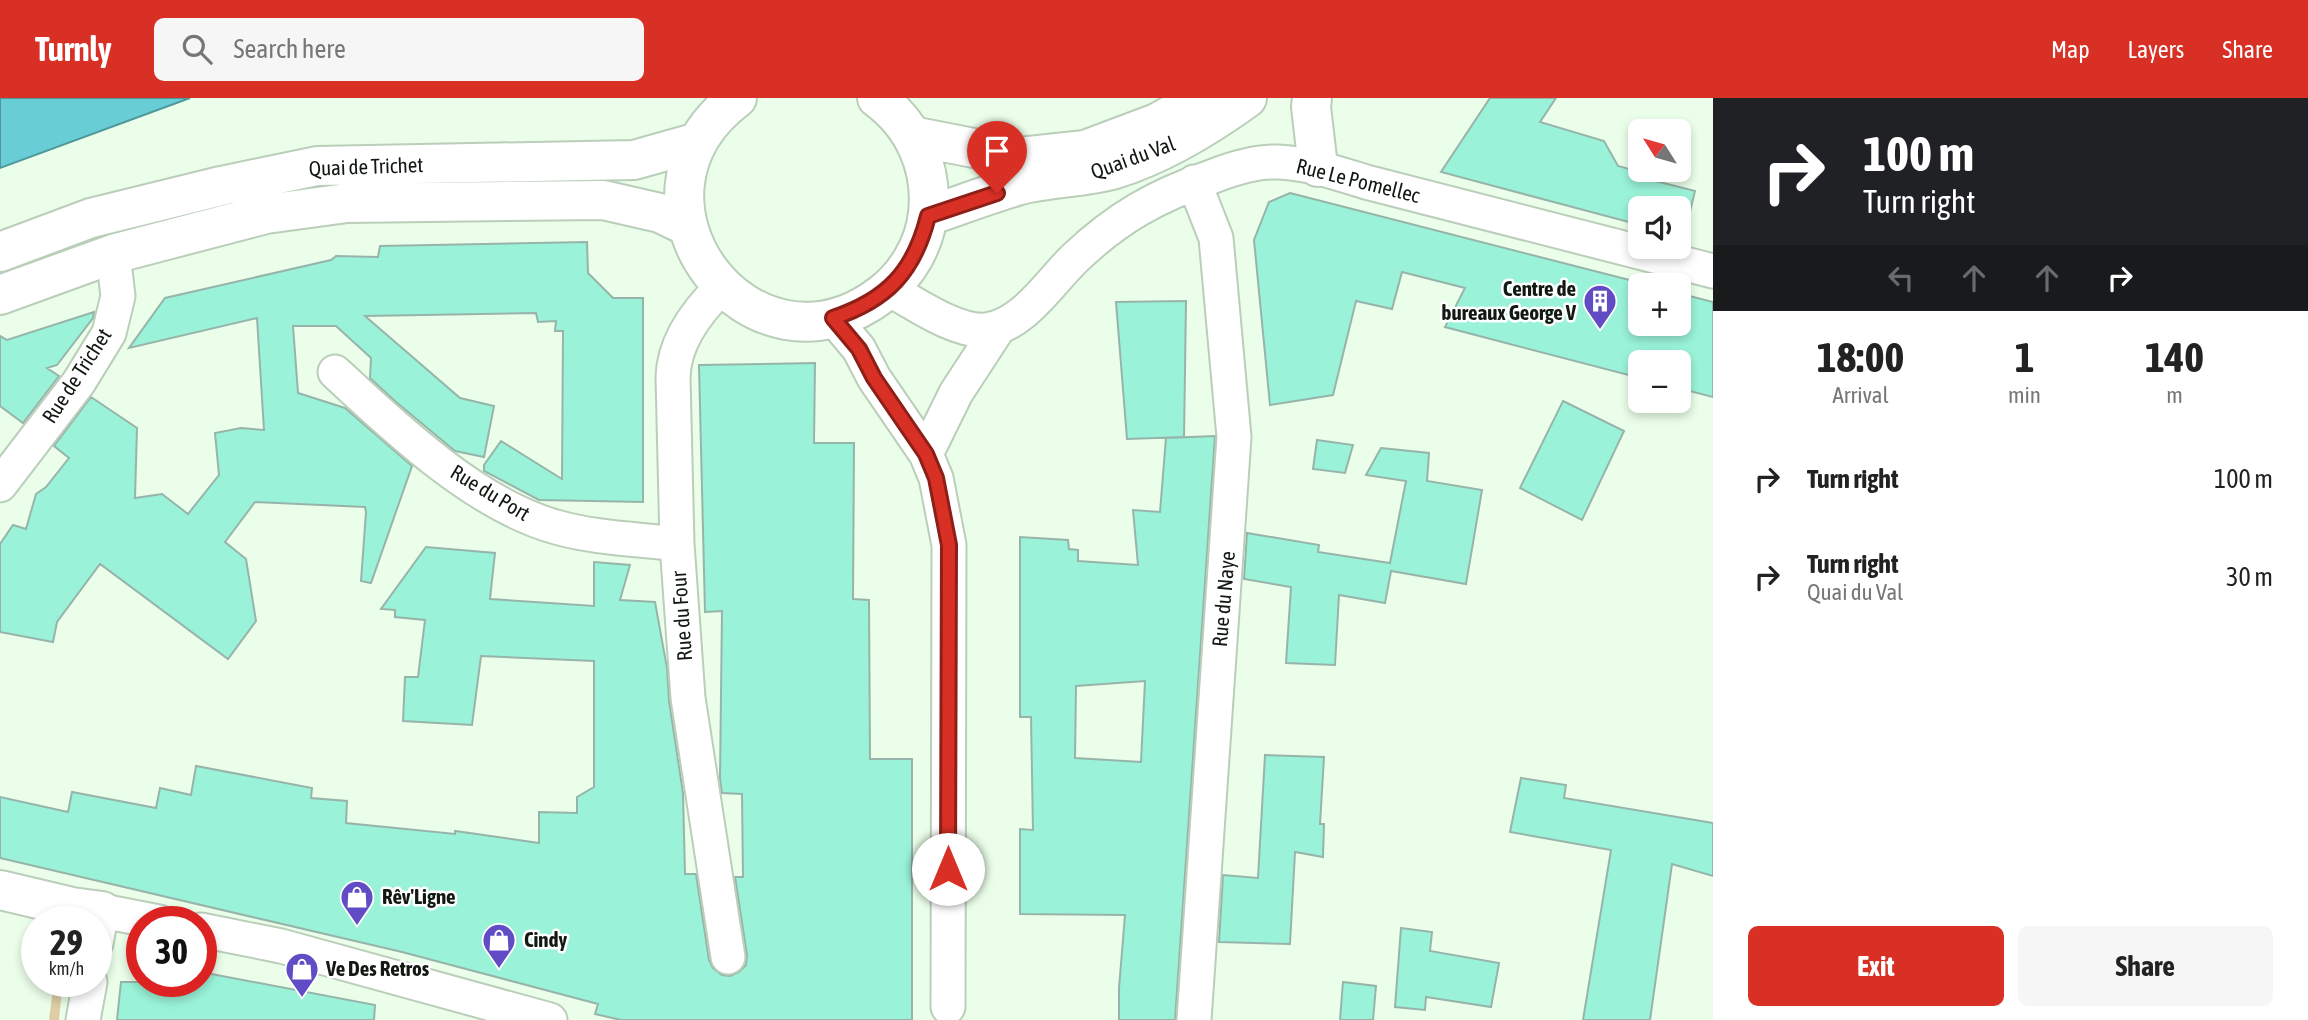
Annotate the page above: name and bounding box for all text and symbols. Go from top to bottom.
search box [154,18,644,81]
text: Turnly [35,30,112,68]
icon: search [178,30,216,68]
text: Search here [234,34,346,64]
text: Map [2051,36,2090,63]
text: Layers [2128,36,2184,63]
text: Share [2222,36,2273,63]
north arrow [1628,119,1690,182]
map controls [1628,119,1691,413]
pin [967,121,1027,193]
text: 100 m [1863,125,1974,181]
icon: right [1748,126,1839,217]
street label: Quai du Val [1087,131,1178,183]
icon: arrive [978,132,1016,170]
street label: Quai de Trichet [308,152,424,180]
street label: Rue Le Pomellec [1294,153,1423,207]
text: Turn right [1863,183,1976,220]
button: sound [1628,196,1691,259]
icon: left [1882,259,1920,297]
icon: ahead [1955,259,1993,297]
icon: ahead [2028,259,2066,297]
icon: right [2101,259,2139,297]
button: + [1628,273,1691,336]
place label: Centre de bureaux George V [1442,276,1577,324]
building icon: Centre de bureaux George V [1581,282,1619,331]
street label: Rue de Trichet [37,324,116,427]
text: 18:00 [1817,333,1904,381]
text: 1 [2015,333,2034,381]
text: 140 [2145,333,2204,381]
button: − [1628,350,1691,413]
text: Arrival [1832,382,1889,408]
text: min [2008,382,2041,408]
text: m [2166,382,2183,408]
street label: Rue du Port [447,459,534,525]
icon: right [1748,460,1786,498]
text: Turn right [1807,464,1898,494]
text: 100 m [2214,464,2273,494]
text: Turn right [1807,549,1898,579]
street label: Rue du Naye [1207,550,1239,648]
icon: right [1748,558,1786,596]
text: 30 m [2226,562,2273,592]
street label: Rue du Four [666,569,696,662]
text: Quai du Val [1807,579,1903,605]
position arrow [911,832,985,906]
shop icon: Rêv'Ligne [338,878,376,927]
place label: Rêv'Ligne [382,884,456,908]
speed limit sign: 30 [126,906,217,997]
shop icon: Cindy [480,921,518,970]
text: 29 [50,922,83,962]
button: Exit [1748,926,2004,1006]
button: Share [2018,926,2273,1006]
place label: Cindy [524,927,567,951]
shop icon: Ve Des Retros [283,950,321,999]
place label: Ve Des Retros [325,956,430,980]
text: km/h [49,958,84,979]

